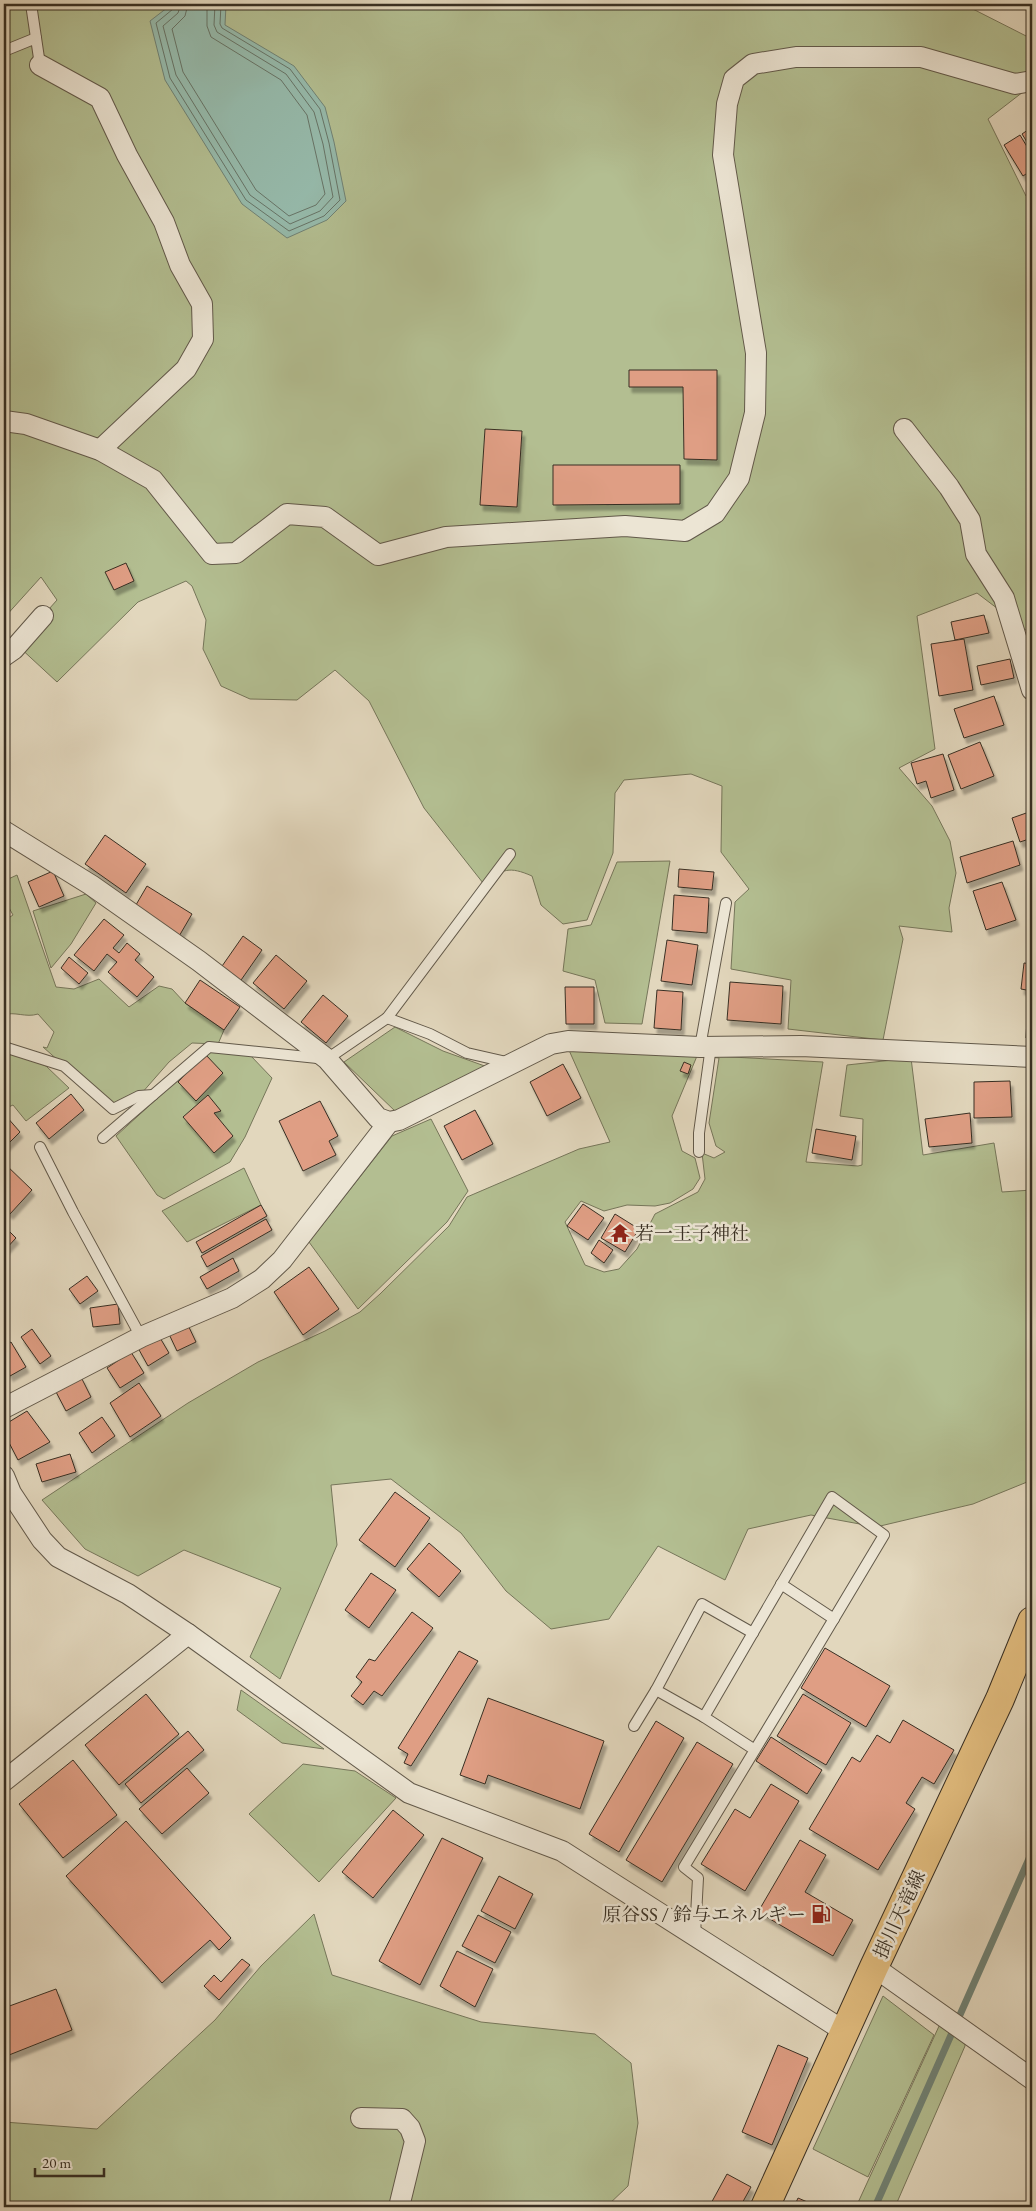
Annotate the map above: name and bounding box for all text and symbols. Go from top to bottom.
place label: 若一王子神社 [635,1221,749,1246]
temple icon: 若一王子神社 [609,1222,631,1244]
street label: 掛川天竜線 [868,1866,931,1963]
place label: 原谷SS / 鈴与エネルギー [602,1902,806,1927]
fuel station icon: 原谷SS / 鈴与エネルギー [810,1903,832,1925]
scale bar [35,2146,104,2178]
text: 20 m [42,2153,71,2172]

